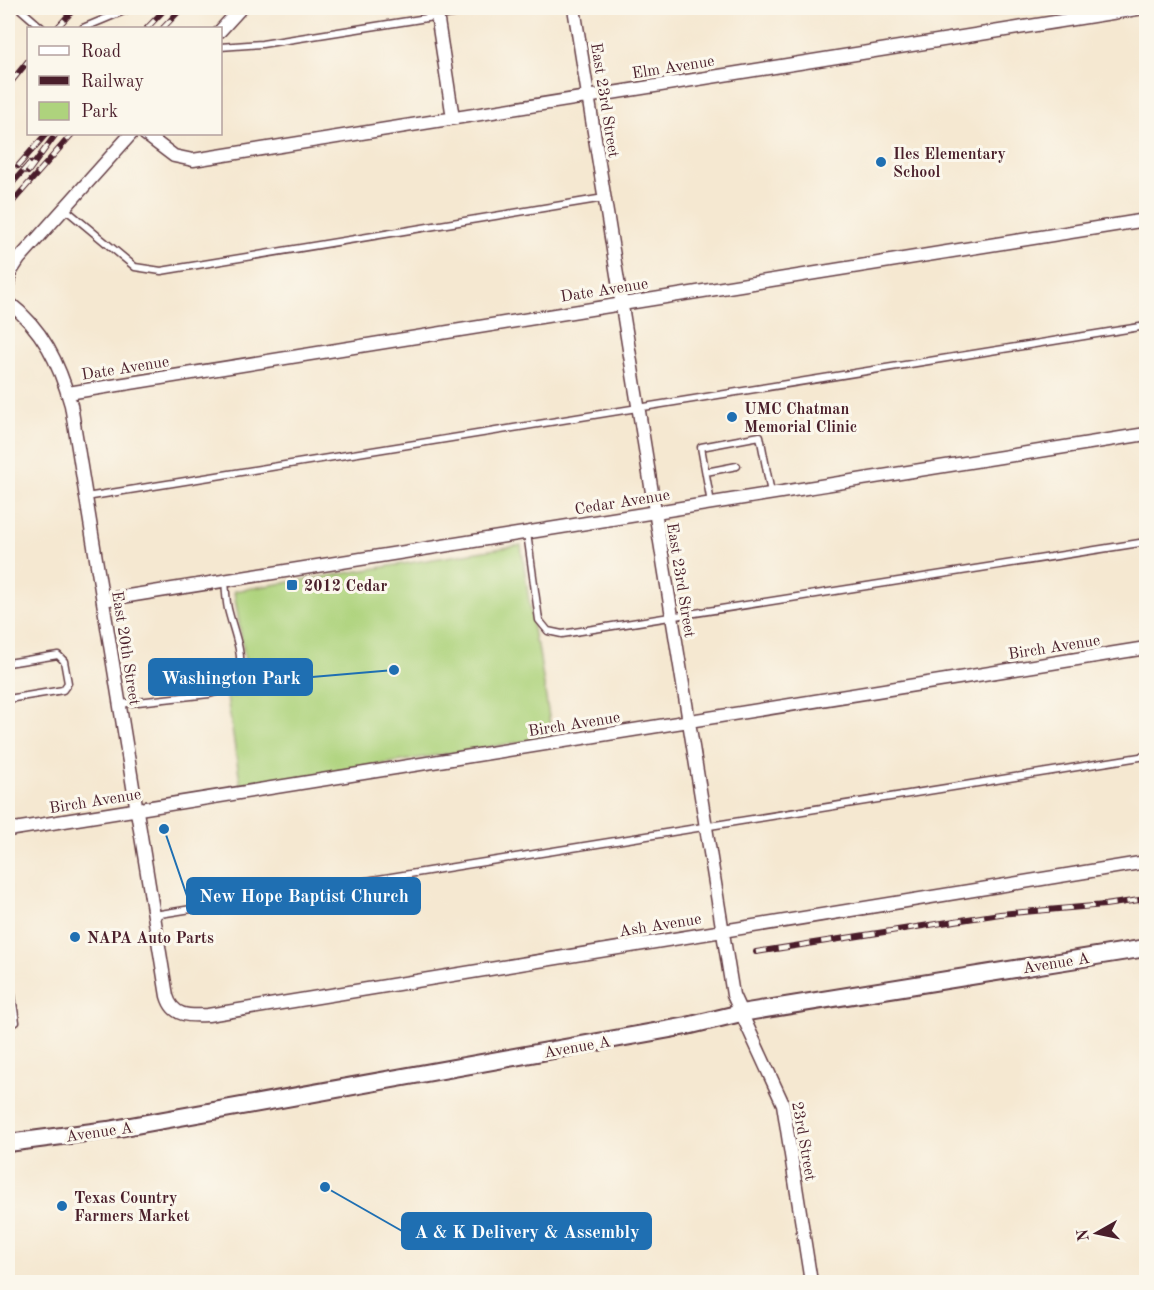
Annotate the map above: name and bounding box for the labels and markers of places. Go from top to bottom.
place label: Iles Elementary School [893,147,1006,181]
marker: Iles Elementary School [874,155,888,169]
place label: UMC Chatman Memorial Clinic [744,402,857,436]
marker: UMC Chatman Memorial Clinic [725,410,739,424]
marker: 2012 Cedar [285,578,299,592]
place label: 2012 Cedar [304,579,387,595]
callout: Washington Park [149,659,312,695]
callout: New Hope Baptist Church [187,878,420,914]
marker: NAPA Auto Parts [68,930,82,944]
place label: NAPA Auto Parts [87,931,214,947]
place label: Texas Country Farmers Market [74,1191,190,1225]
marker: Texas Country Farmers Market [55,1199,69,1213]
callout: A & K Delivery & Assembly [402,1213,651,1249]

